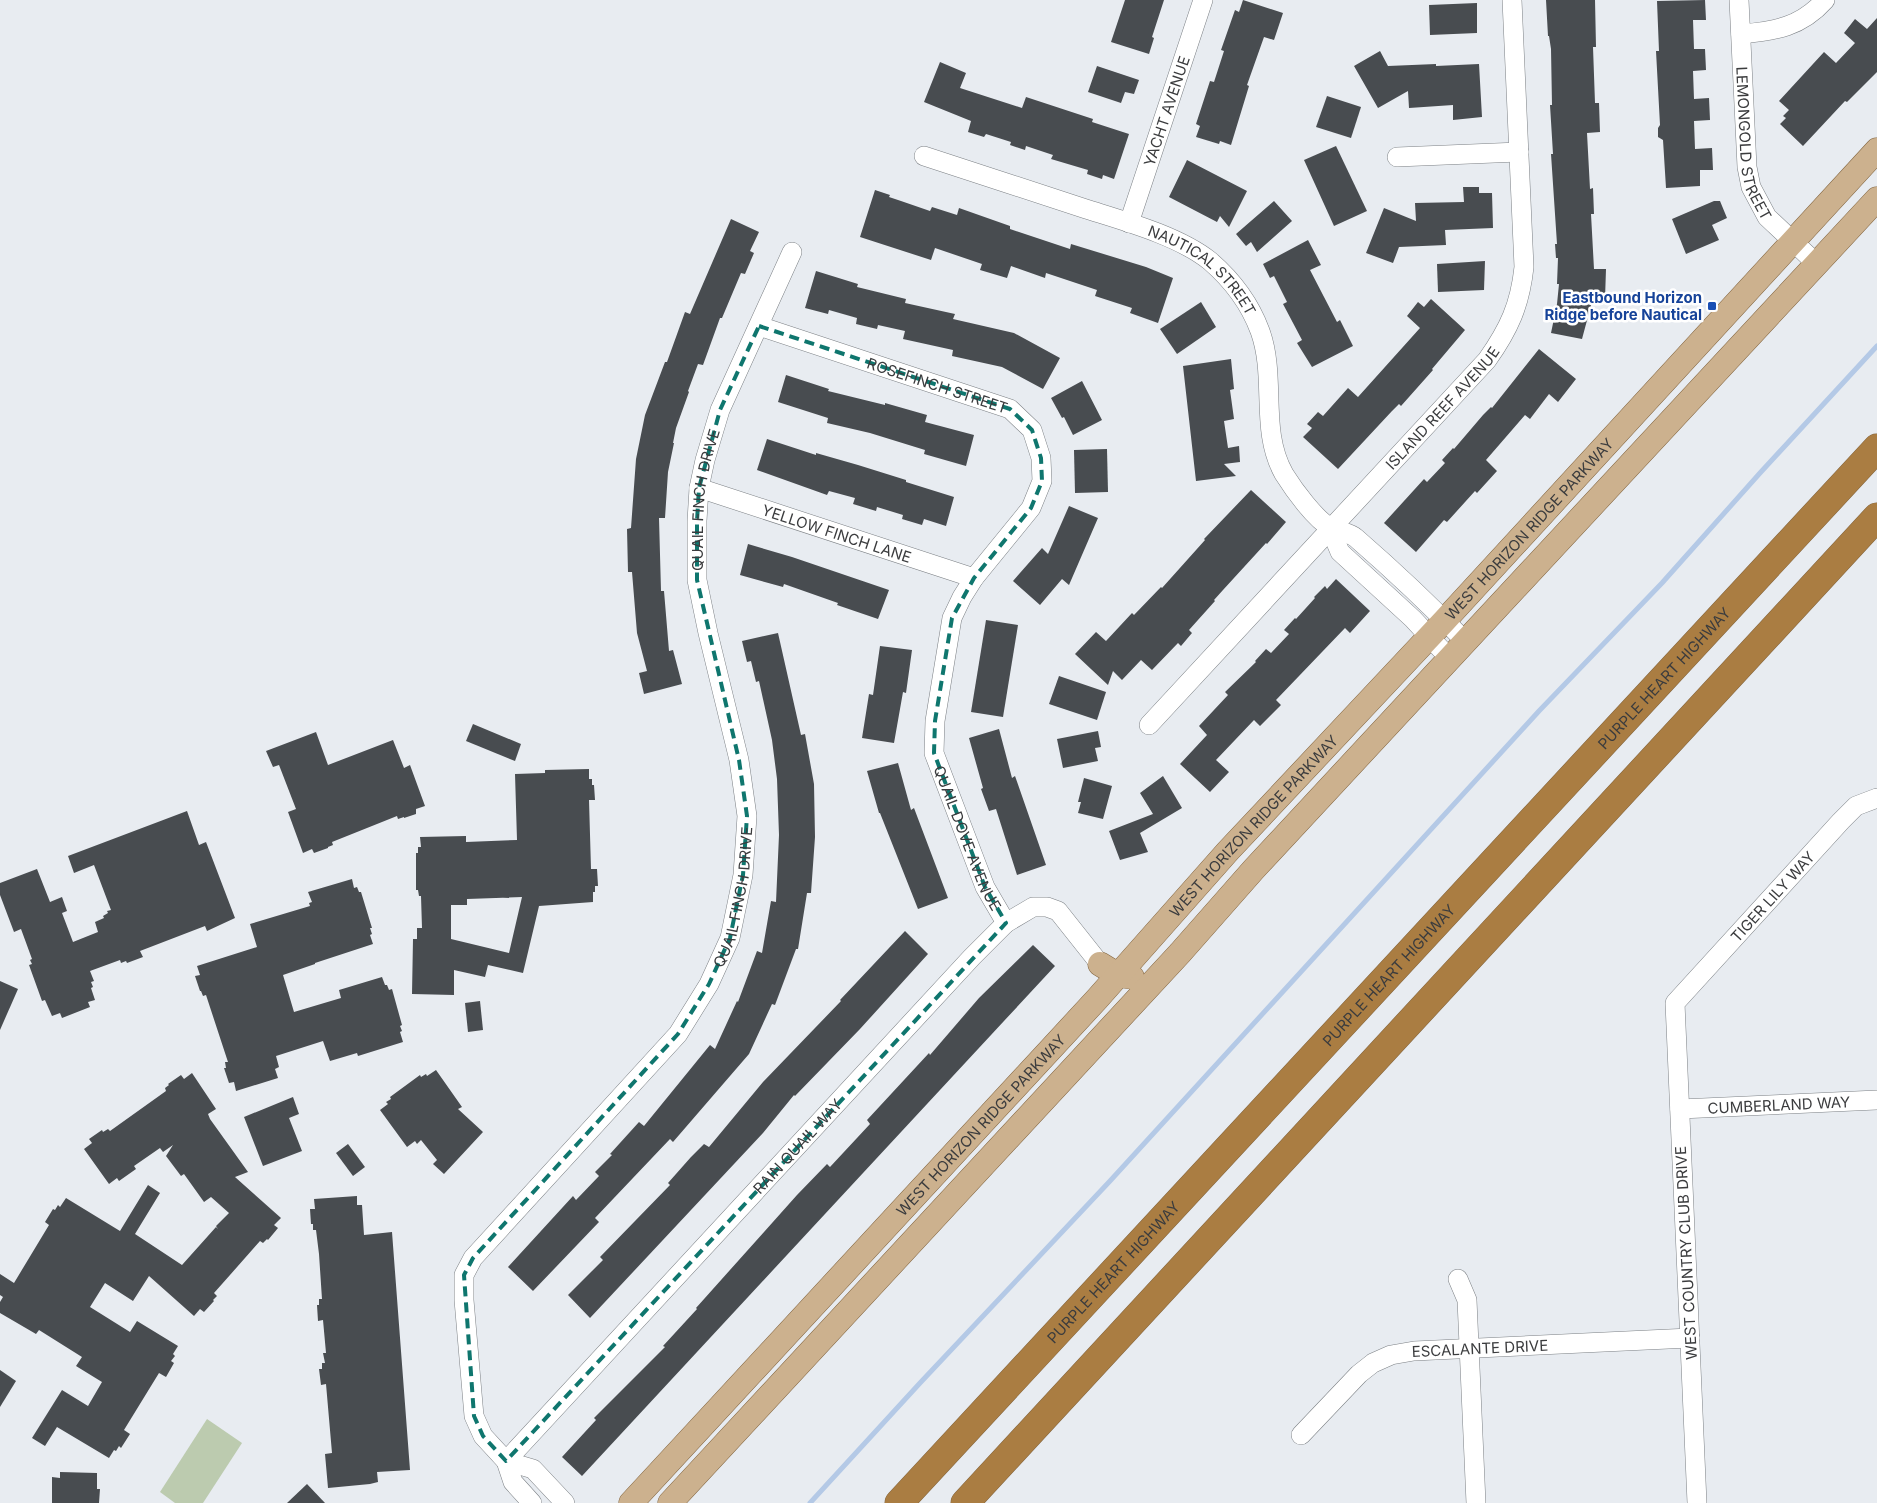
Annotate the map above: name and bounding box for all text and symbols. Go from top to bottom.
street label: YACHT AVENUE [1139,53,1193,169]
street label: LEMONGOLD STREET [1733,66,1776,223]
street label: NAUTICAL STREET [1146,221,1261,318]
place label: Eastbound Horizon Ridge before Nautical [1544,288,1702,324]
marker: Eastbound Horizon Ridge before Nautical [1706,300,1718,312]
street label: ISLAND REEF AVENUE [1381,343,1503,473]
street label: ROSEFINCH STREET [865,353,1010,417]
street label: QUAIL FINCH DRIVE [687,426,723,571]
street label: WEST HORIZON RIDGE PARKWAY [1441,434,1617,624]
street label: YELLOW FINCH LANE [760,500,914,566]
street label: PURPLE HEART HIGHWAY [1593,603,1734,753]
street label: WEST HORIZON RIDGE PARKWAY [1165,731,1342,920]
street label: QUAIL DOVE AVENUE [930,762,1006,914]
street label: QUAIL FINCH DRIVE [708,826,756,970]
street label: TIGER LILY WAY [1726,847,1819,946]
street label: PURPLE HEART HIGHWAY [1318,900,1459,1050]
street label: WEST HORIZON RIDGE PARKWAY [892,1030,1069,1220]
street label: CUMBERLAND WAY [1707,1092,1851,1117]
street label: RAIN QUAIL WAY [749,1095,846,1197]
street label: WEST COUNTRY CLUB DRIVE [1671,1146,1701,1360]
street label: PURPLE HEART HIGHWAY [1043,1197,1184,1347]
street label: ESCALANTE DRIVE [1411,1335,1549,1361]

